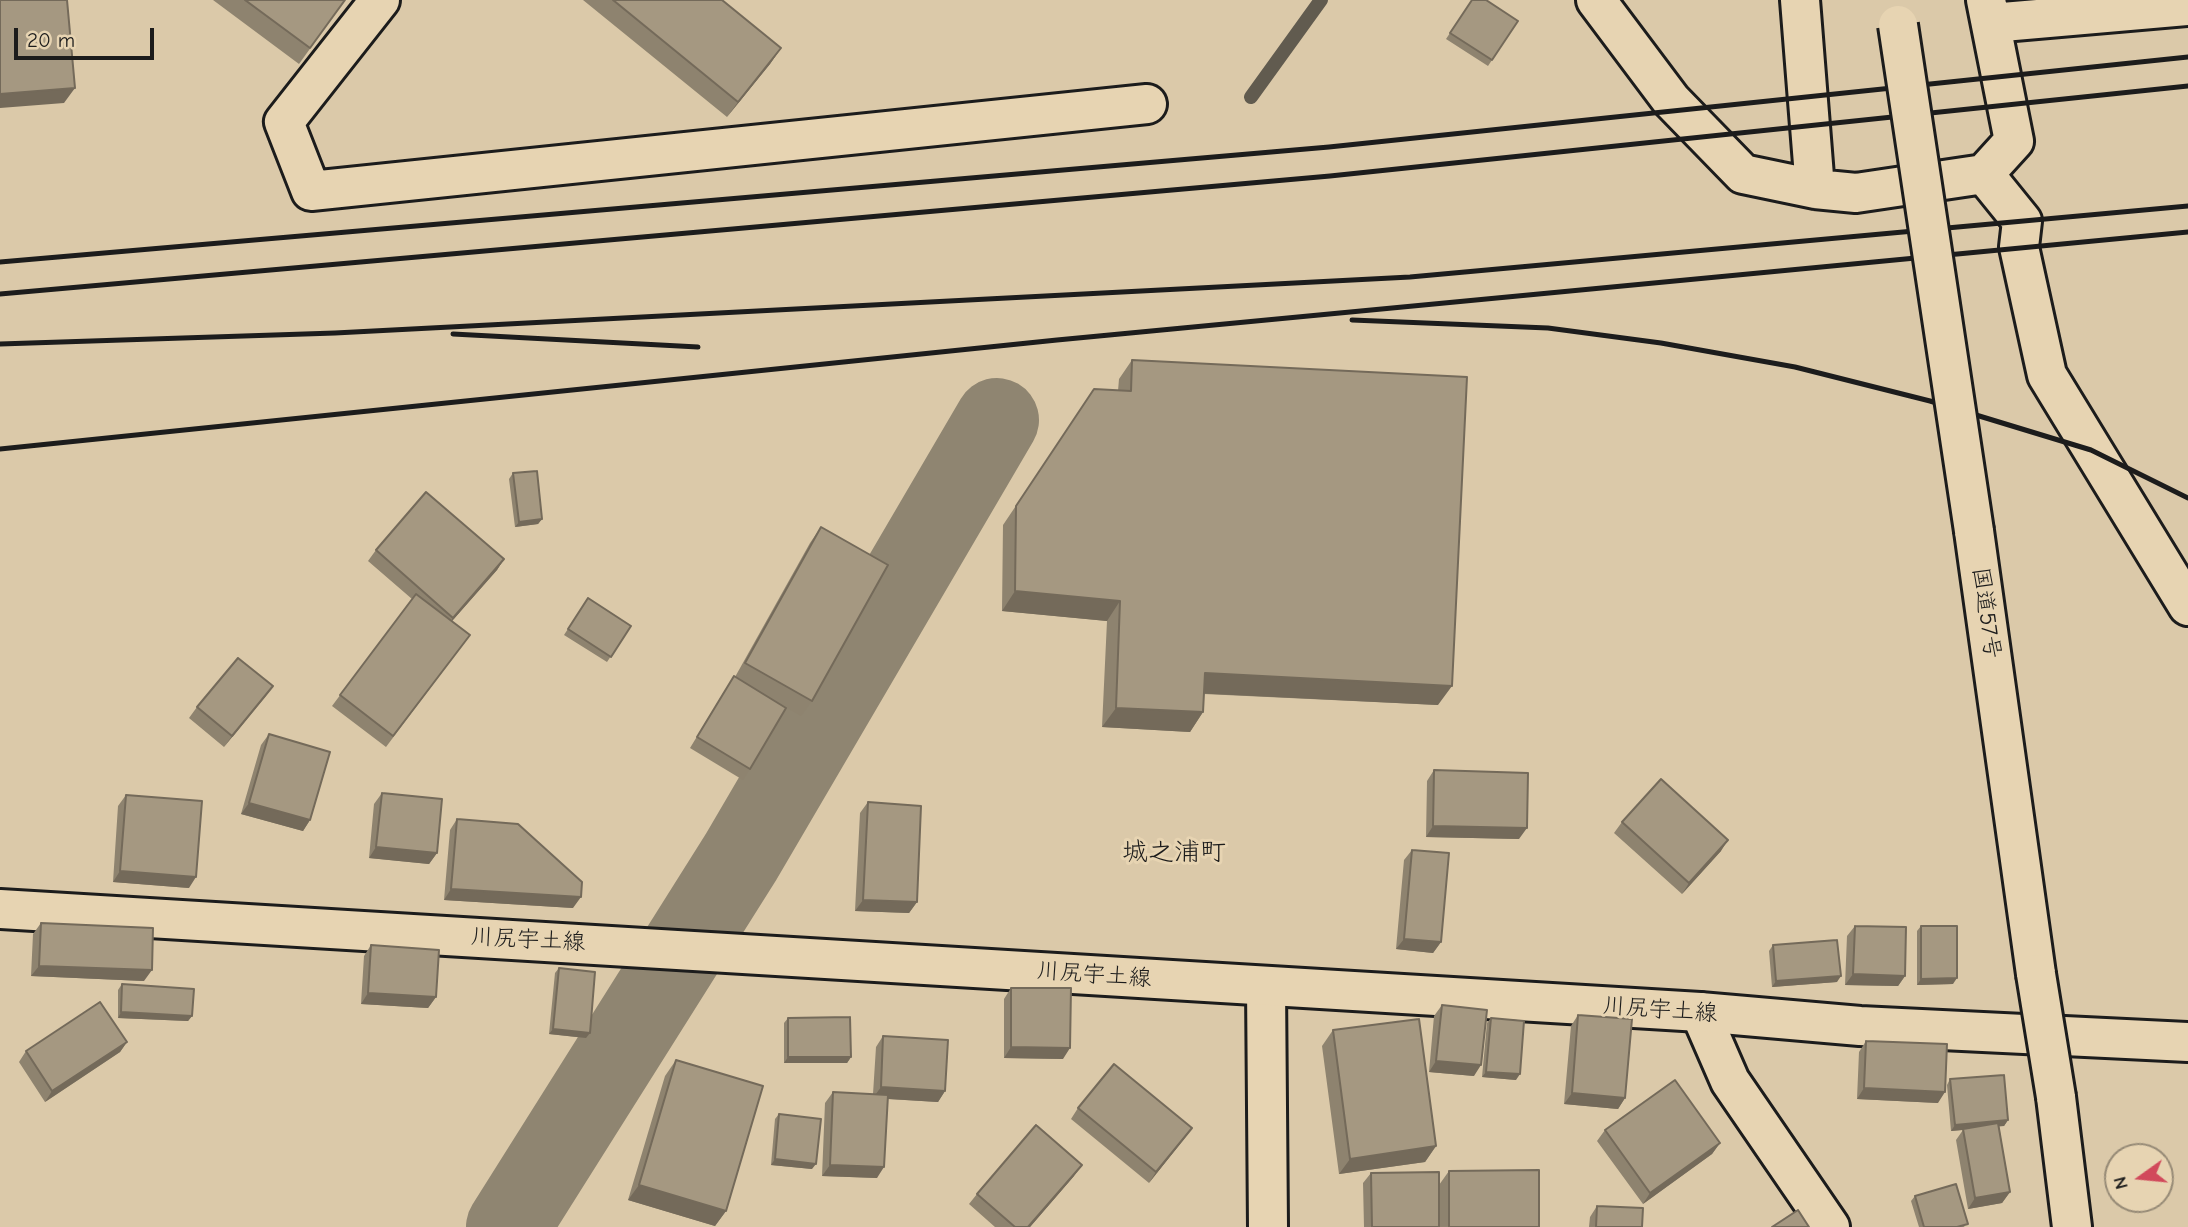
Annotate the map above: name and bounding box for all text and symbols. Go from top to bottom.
scale bar [18,14,158,58]
text: 20 m [27,28,75,52]
street label: 国道57号 [1966,565,2006,661]
district label: 城之浦町 [1122,837,1226,869]
street label: 川尻宇土線 [470,923,586,957]
street label: 川尻宇土線 [1036,957,1152,993]
street label: 川尻宇土線 [1602,992,1718,1028]
north arrow [2104,1143,2174,1213]
text: N [2108,1174,2133,1192]

